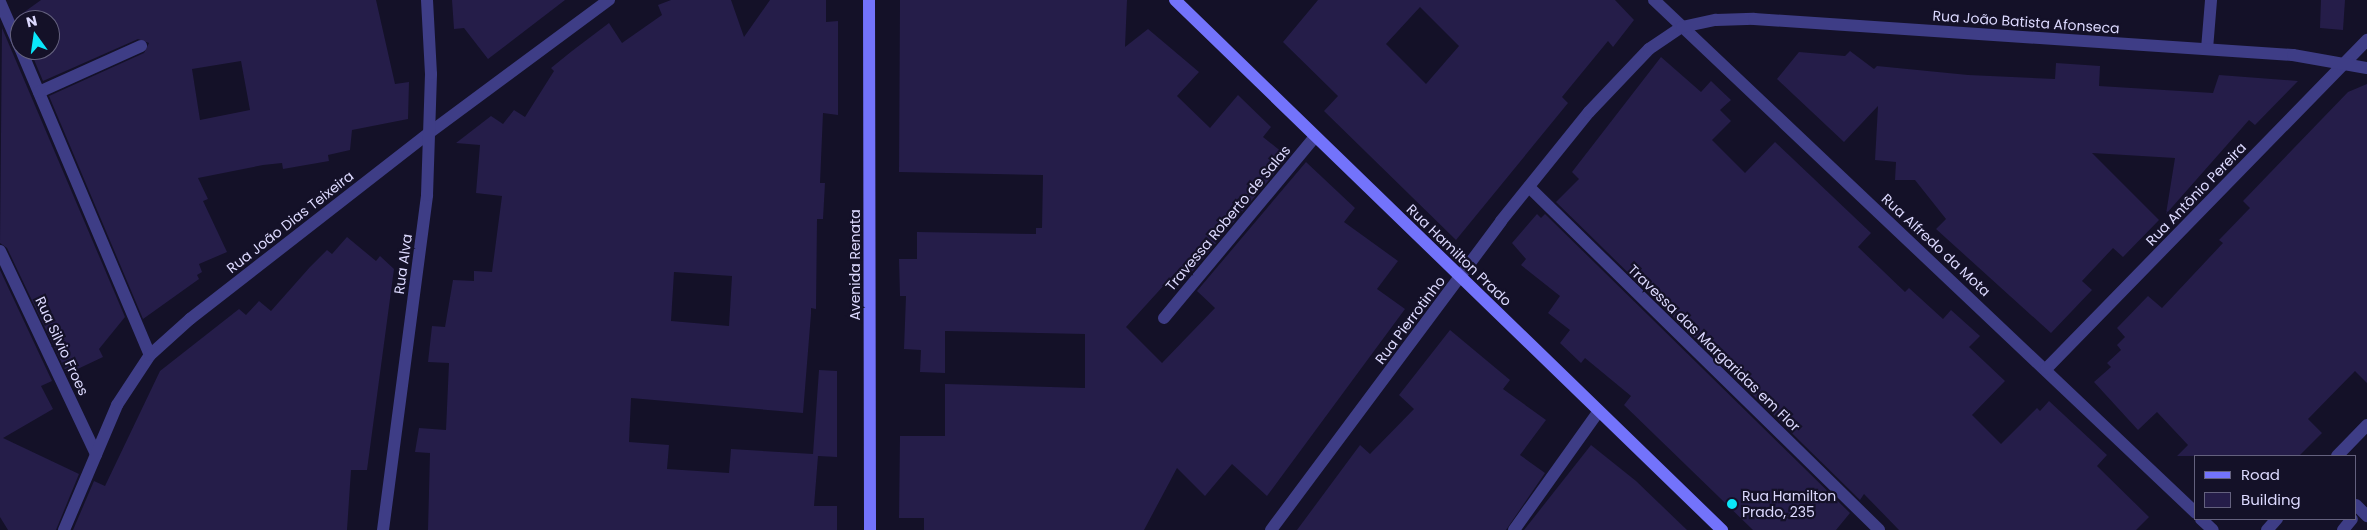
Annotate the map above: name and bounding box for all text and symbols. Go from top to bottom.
street label: Rua João Batista Afonseca [1932,7,2120,37]
north arrow [10,10,60,60]
text: N [24,10,39,32]
street label: Rua Antônio Pereira [2142,139,2250,249]
street label: Travessa Roberto de Salas [1162,142,1294,294]
street label: Rua João Dias Teixeira [223,167,357,277]
street label: Rua Alfredo da Mota [1878,190,1994,300]
street label: Rua Hamilton Prado [1403,201,1515,309]
street label: Avenida Renata [847,209,863,321]
street label: Rua Alva [390,233,416,295]
street label: Travessa das Margaridas em Flor [1625,261,1803,435]
street label: Rua Pierrotinho [1371,273,1449,367]
street label: Rua Silvio Froes [32,294,92,398]
legend [2194,455,2357,520]
text: Road [2241,464,2280,485]
place label: Rua Hamilton Prado, 235 [1742,488,1836,520]
text: Building [2241,489,2301,510]
marker: Rua Hamilton Prado, 235 [1726,498,1738,510]

